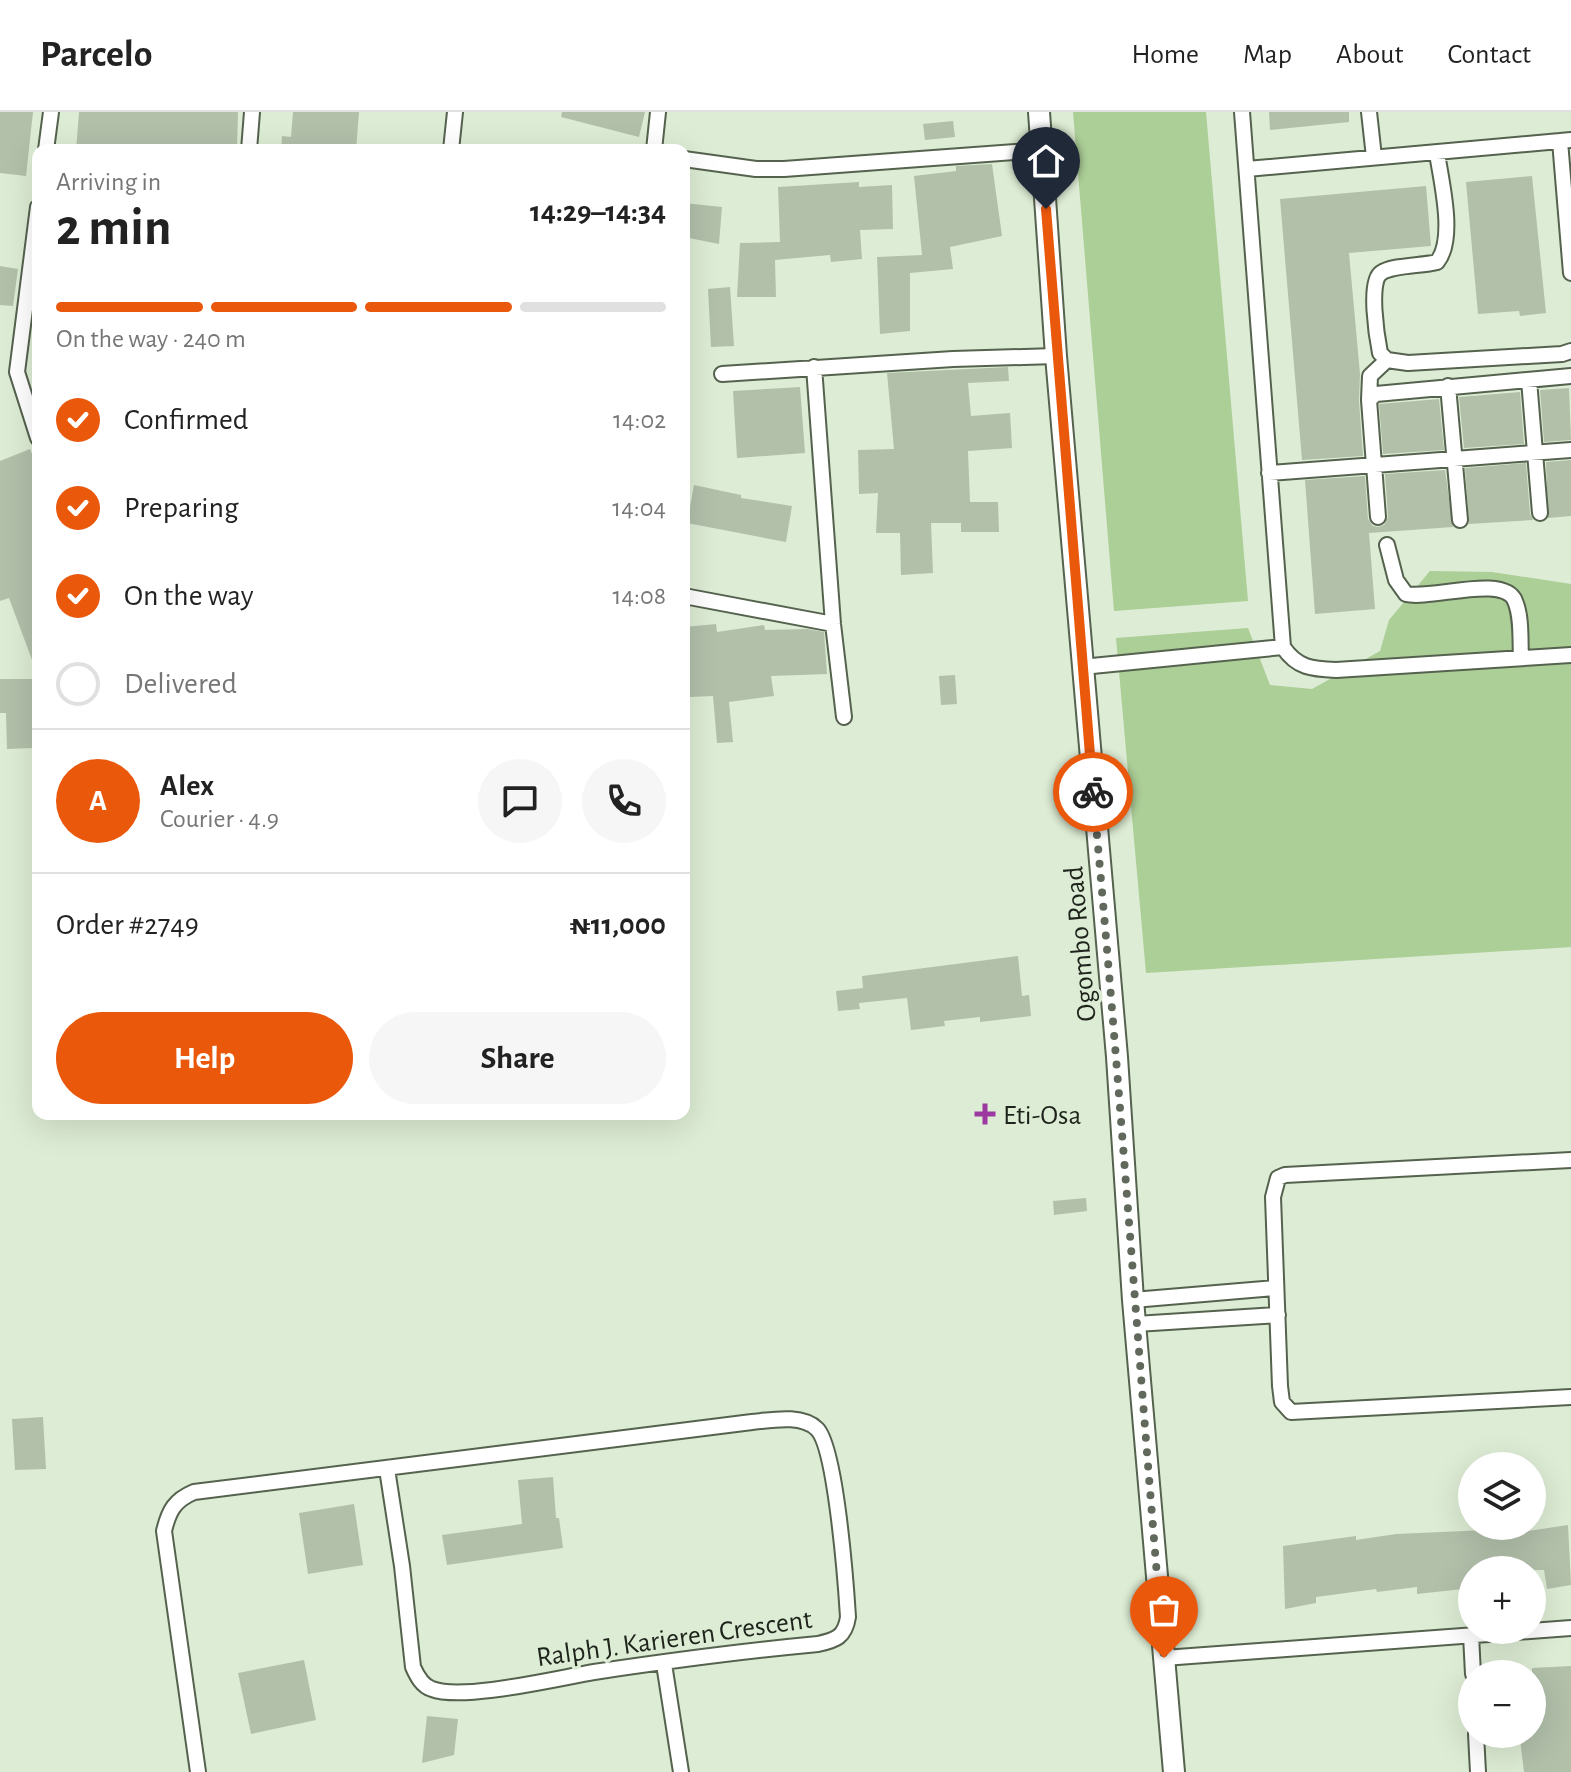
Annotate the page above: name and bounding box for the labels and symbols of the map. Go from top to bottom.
pin [1012,127,1080,209]
courier [1053,752,1133,832]
street label: Ogombo Road [1060,865,1102,1023]
place label: Eti-Osa [1003,1102,1081,1130]
marker: Eti-Osa [974,1103,996,1125]
pin [1130,1576,1198,1658]
street label: Ralph J. Karieren Crescent [535,1606,814,1672]

